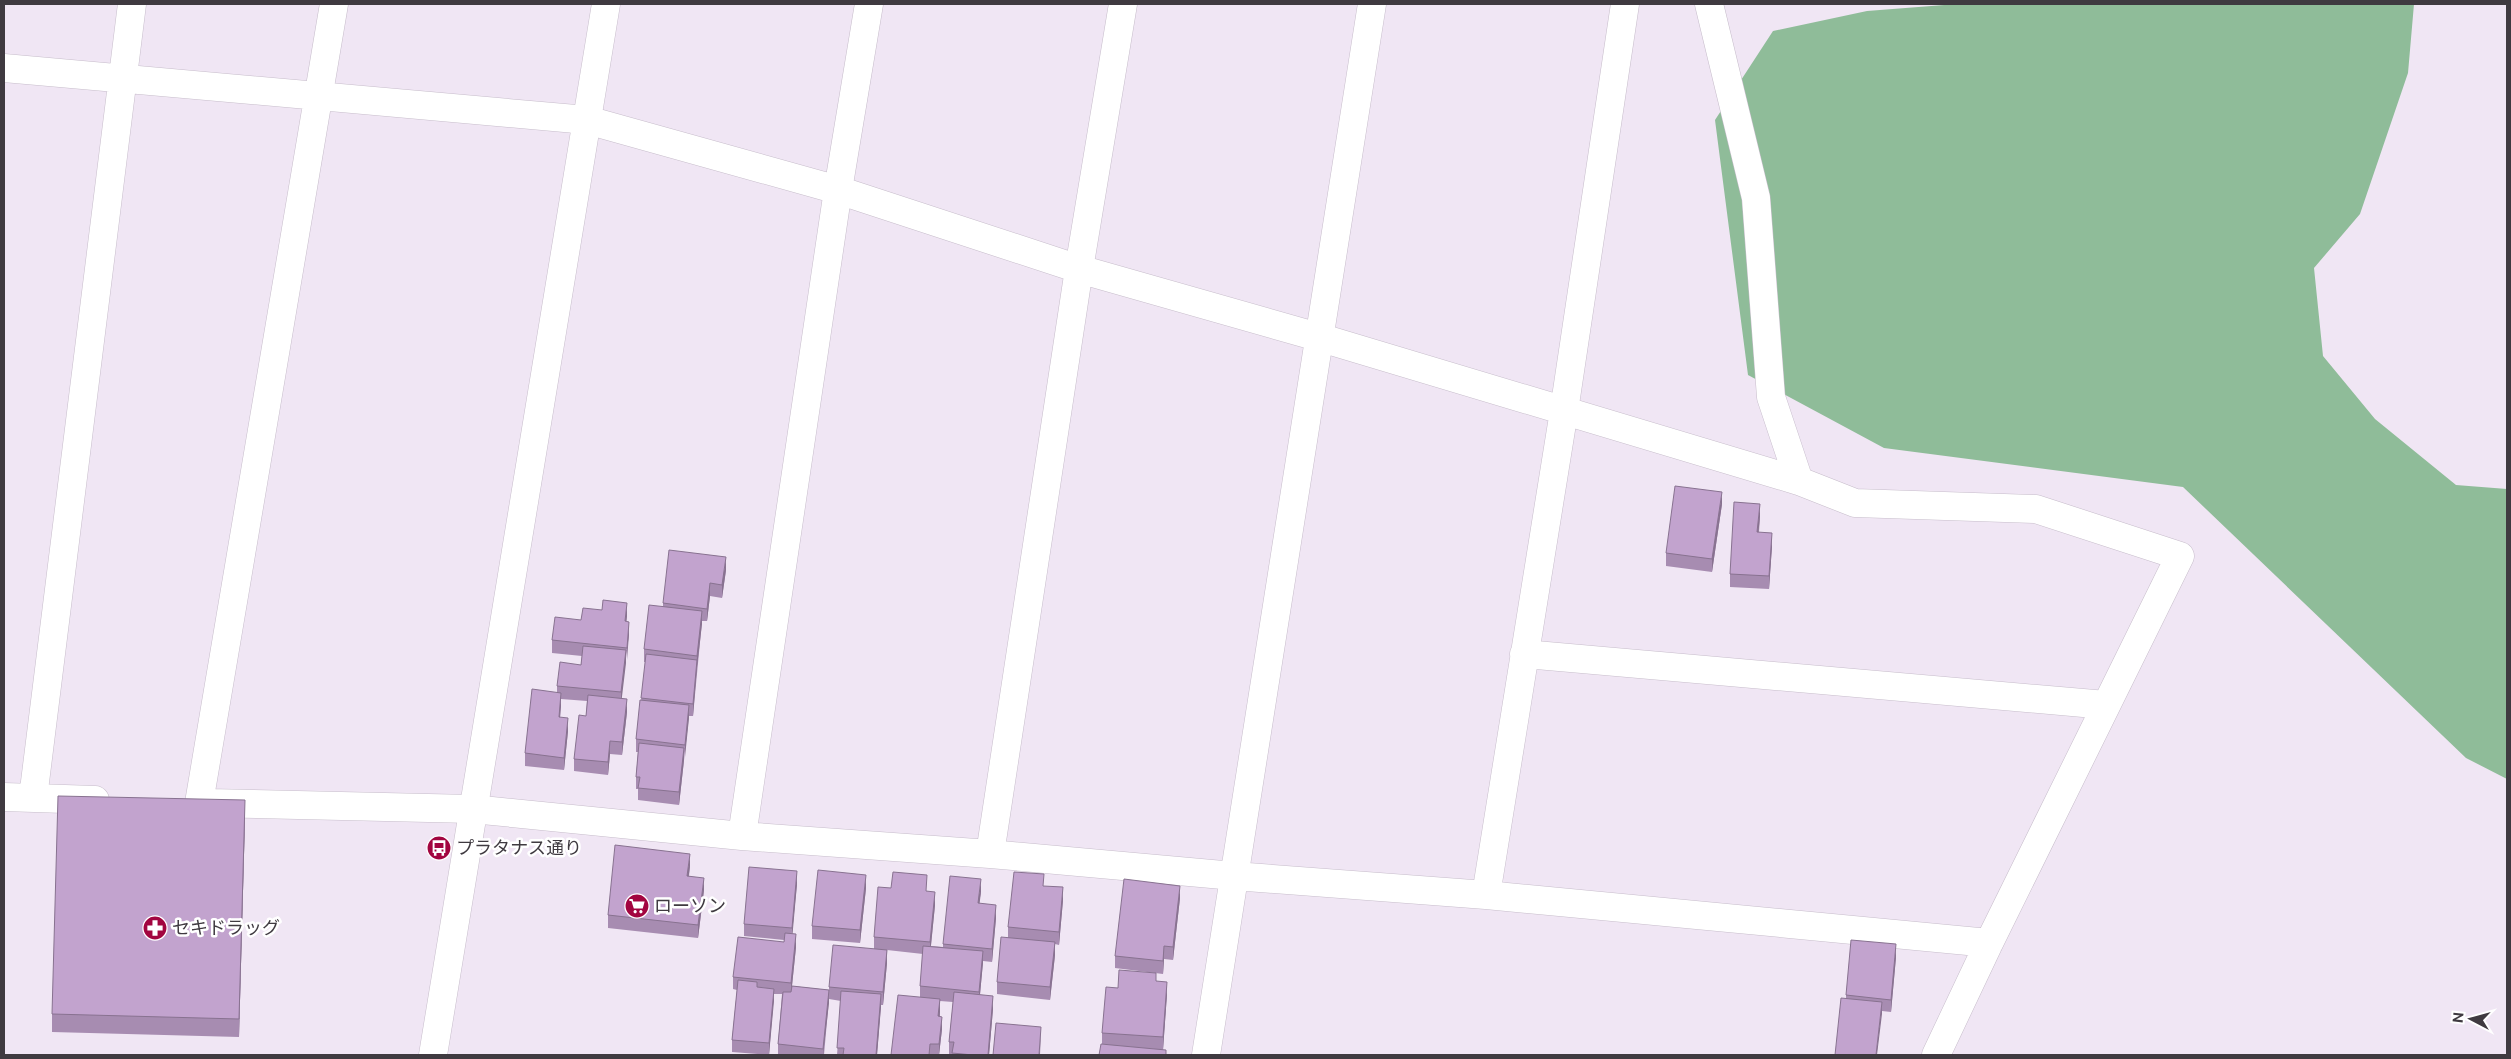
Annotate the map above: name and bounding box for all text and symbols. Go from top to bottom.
bus stop icon: プラタナス通り [426,835,452,861]
place label: プラタナス通り [456,837,582,858]
supermarket icon: ローソン [624,893,650,919]
place label: ローソン [654,895,726,916]
pharmacy icon: セキドラッグ [142,915,168,941]
place label: セキドラッグ [172,917,280,938]
north arrow [2446,994,2496,1044]
text: N [2450,1011,2467,1024]

